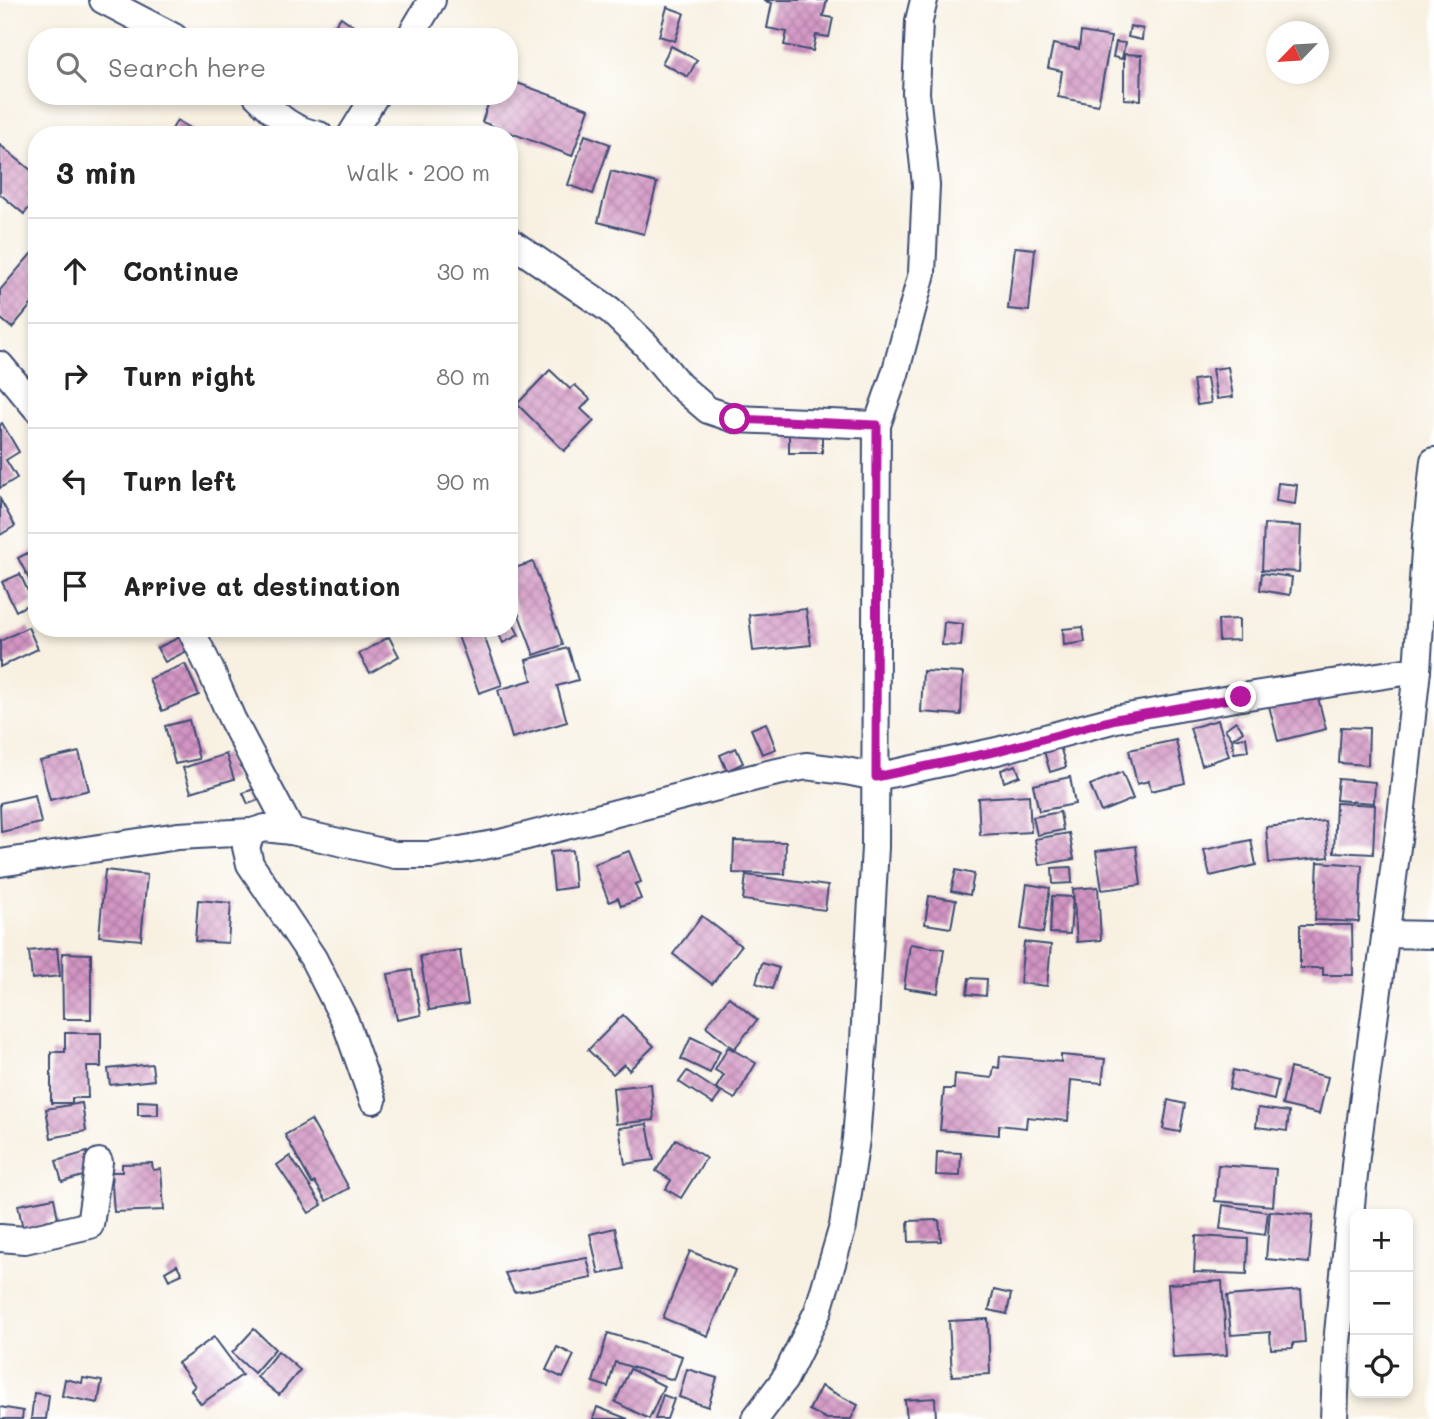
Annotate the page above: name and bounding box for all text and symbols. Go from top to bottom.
north arrow [1266,21,1329,84]
search box [28,28,518,105]
icon: search [52,48,90,86]
text: Search here [108,50,266,84]
text: 3 min [56,152,136,192]
text: Walk · 200 m [346,157,490,187]
icon: ahead [56,252,94,290]
text: Continue [123,254,239,288]
text: 30 m [437,256,490,286]
icon: right [56,357,94,395]
text: Turn right [123,359,256,393]
text: 80 m [436,361,490,391]
route start [719,403,750,434]
icon: left [56,462,94,500]
text: Turn left [123,464,236,498]
text: 90 m [437,466,490,496]
icon: arrive [56,567,94,605]
text: Arrive at destination [123,569,400,603]
route end [1225,681,1256,712]
map controls [1350,1209,1413,1398]
button: + [1350,1209,1413,1272]
button: − [1350,1272,1413,1335]
button: locate [1350,1335,1413,1398]

